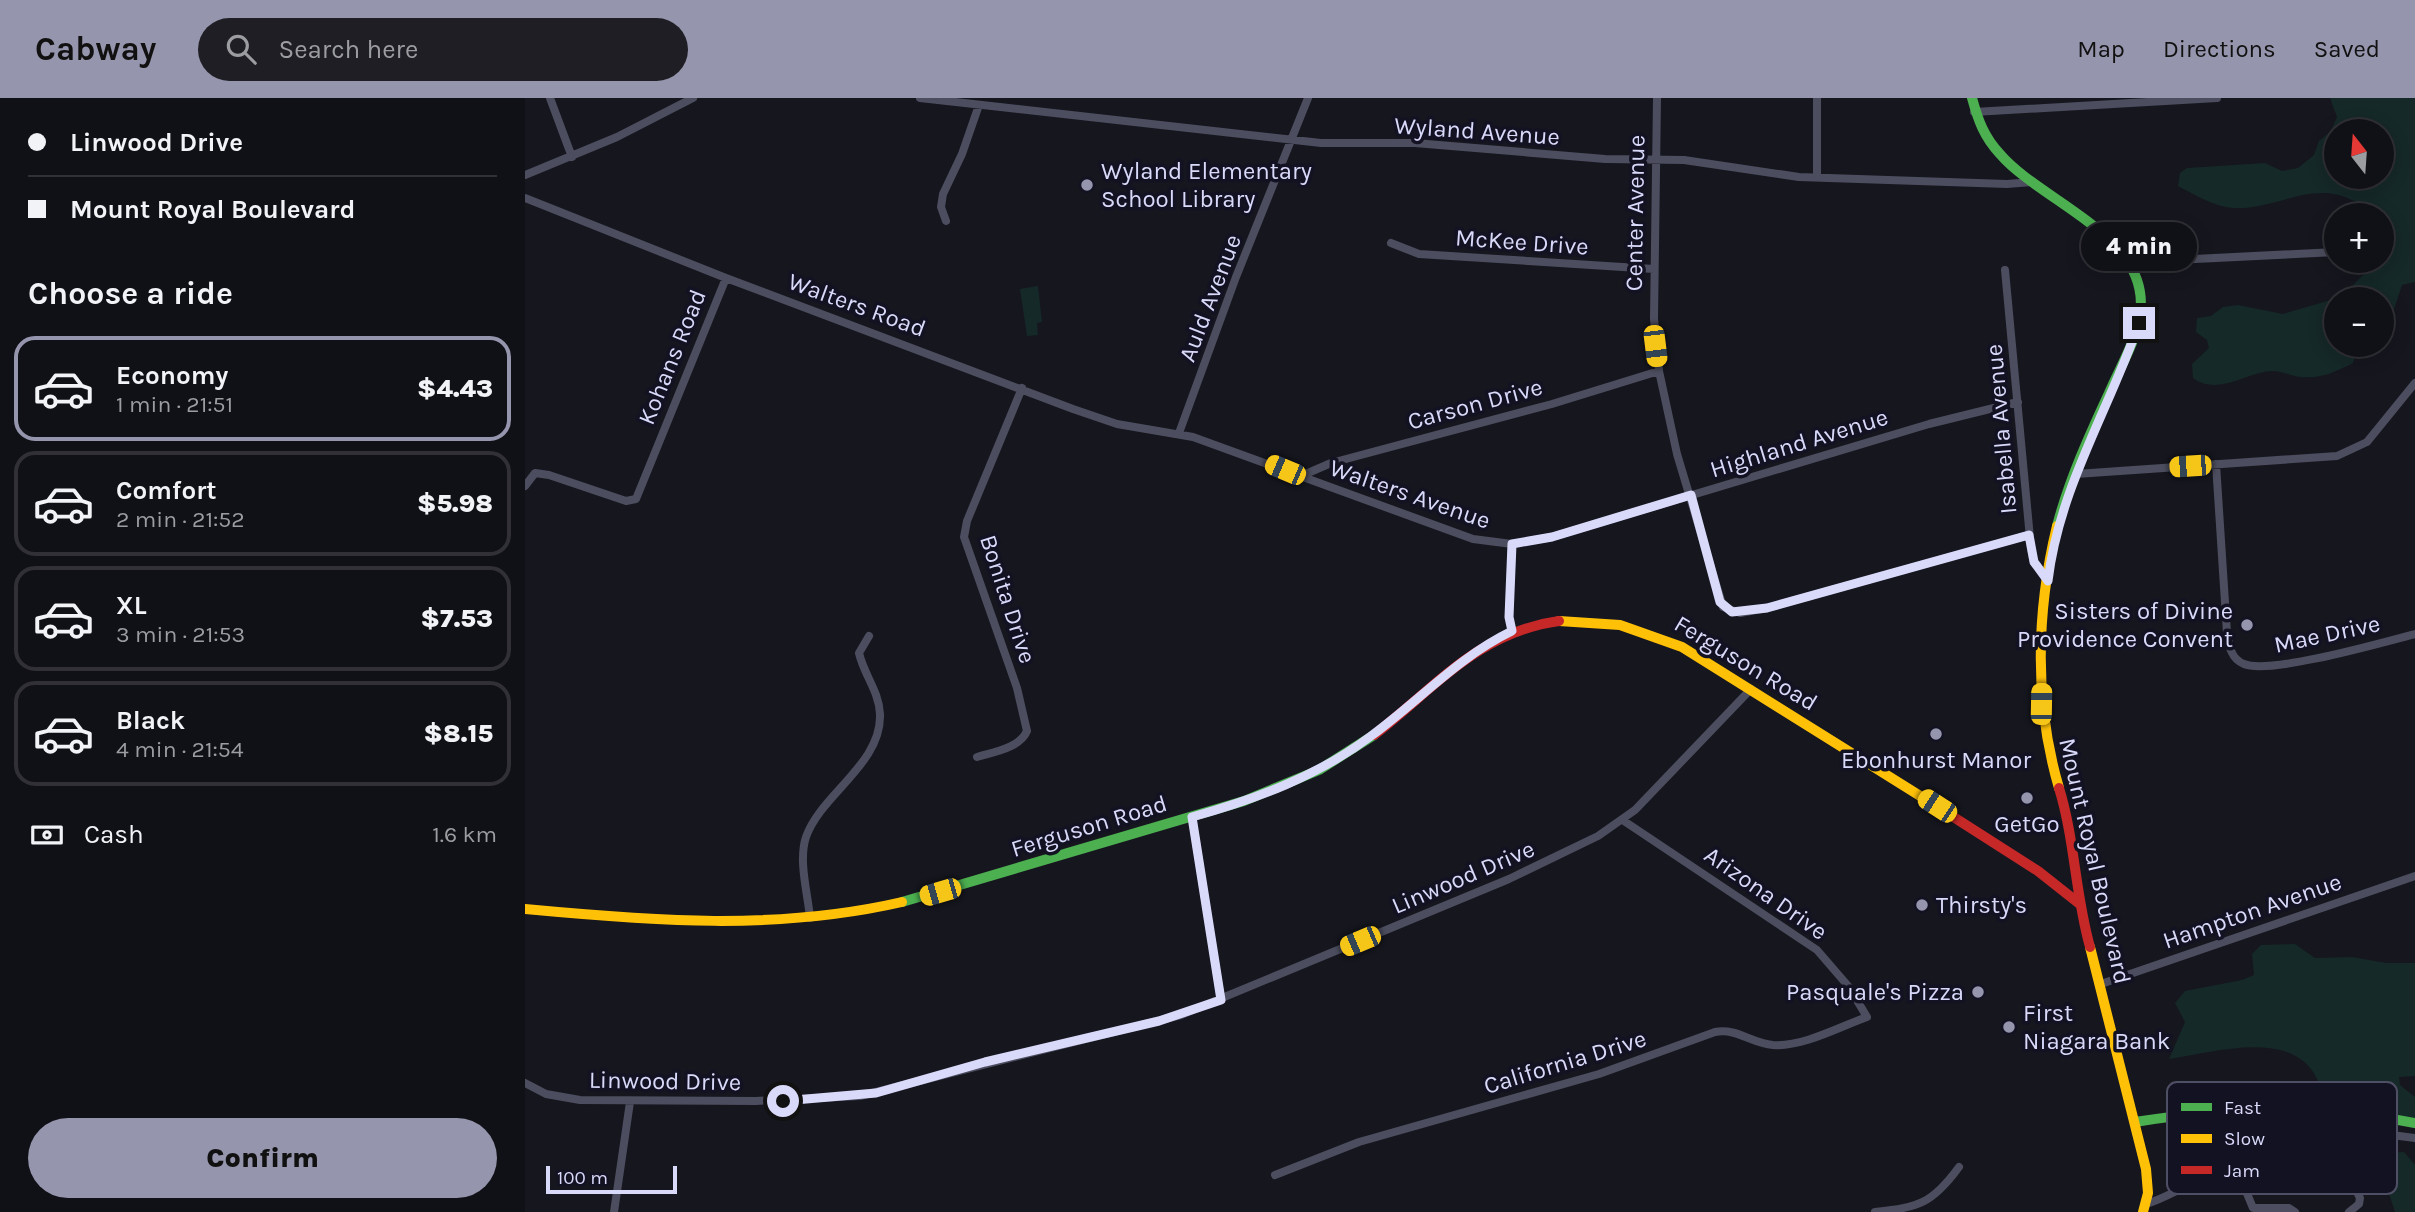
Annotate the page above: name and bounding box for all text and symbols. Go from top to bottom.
search box [198,18,688,81]
text: Cabway [35,30,156,68]
icon: search [222,30,260,68]
text: Search here [278,34,418,65]
text: Map [2077,35,2125,63]
text: Directions [2163,35,2276,63]
text: Saved [2314,35,2380,63]
street label: Wyland Avenue [1393,111,1561,151]
north arrow [2324,119,2394,189]
map controls [2324,119,2394,357]
text: Linwood Drive [70,127,243,158]
street label: Center Avenue [1620,135,1650,291]
place label: Wyland Elementary School Library [1101,157,1312,213]
marker: Wyland Elementary School Library [1079,177,1095,193]
text: Mount Royal Boulevard [70,194,355,225]
button: + [2324,203,2394,273]
callout: 4 min [2081,222,2197,271]
street label: McKee Drive [1454,223,1590,261]
street label: Auld Avenue [1173,230,1247,366]
text: 4 min [2106,233,2172,260]
street label: Walters Road [784,267,930,343]
text: Choose a ride [28,275,233,312]
street label: Kohans Road [632,285,712,429]
button: − [2324,287,2394,357]
route end [2123,307,2155,339]
car [1643,324,1668,368]
street label: Isabella Avenue [1980,343,2022,515]
icon: car [32,357,95,420]
text: Economy [116,360,228,391]
text: $4.43 [417,373,493,404]
street label: Carson Drive [1404,373,1546,435]
text: 1 min · 21:51 [116,391,233,418]
street label: Highland Avenue [1707,403,1891,483]
car [1262,452,1309,488]
street label: Walters Avenue [1326,453,1494,535]
car [2169,454,2212,478]
icon: car [32,472,95,535]
text: Comfort [116,475,217,506]
text: $5.98 [417,488,493,519]
text: 2 min · 21:52 [116,506,245,533]
street label: Bonita Drive [974,531,1042,667]
icon: car [32,587,95,650]
text: XL [116,590,147,621]
place label: Sisters of Divine Providence Convent [2017,597,2233,653]
text: $7.53 [421,603,493,634]
street label: Ferguson Road [1669,609,1823,717]
street label: Mae Drive [2271,609,2383,659]
marker: Sisters of Divine Providence Convent [2239,617,2255,633]
text: 3 min · 21:53 [116,621,245,648]
car [2031,683,2052,725]
icon: car [32,702,95,765]
text: Black [116,705,185,736]
text: $8.15 [424,718,493,749]
marker: Ebonhurst Manor [1928,726,1944,742]
street label: Mount Royal Boulevard [2053,735,2137,987]
text: 4 min · 21:54 [116,736,244,763]
place label: Ebonhurst Manor [1841,746,2031,774]
car [1914,786,1961,826]
street label: Ferguson Road [1008,789,1170,863]
marker: GetGo [2019,790,2035,806]
place label: GetGo [1994,810,2060,838]
icon: cash [28,816,66,854]
text: Cash [84,819,144,850]
text: 1.6 km [432,821,497,848]
street label: Linwood Drive [1387,834,1539,920]
street label: Arizona Drive [1699,840,1833,946]
street label: Hampton Avenue [2159,867,2345,955]
car [917,876,964,908]
place label: Thirsty's [1936,891,2027,919]
marker: Thirsty's [1914,897,1930,913]
car [1337,923,1384,959]
place label: Pasquale's Pizza [1786,978,1964,1006]
marker: Pasquale's Pizza [1970,984,1986,1000]
place label: First Niagara Bank [2023,999,2170,1055]
marker: First Niagara Bank [2001,1019,2017,1035]
street label: California Drive [1480,1024,1650,1100]
street label: Linwood Drive [589,1066,741,1096]
legend [2167,1082,2397,1194]
route start [767,1085,799,1117]
text: Fast [2224,1097,2261,1119]
button: Confirm [28,1118,497,1198]
text: Slow [2224,1128,2265,1150]
text: Jam [2224,1160,2260,1182]
scale bar [546,1163,677,1195]
text: 100 m [557,1167,608,1189]

